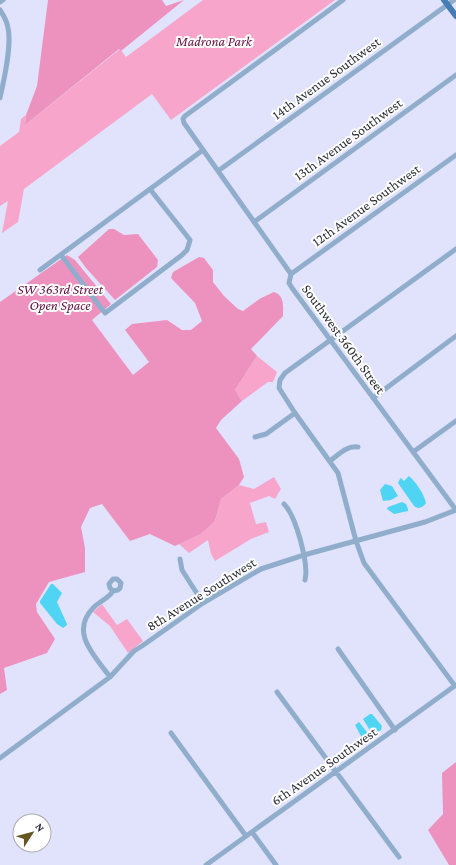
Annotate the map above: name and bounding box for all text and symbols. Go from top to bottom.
park label: Madrona Park [175,33,253,49]
street label: 14th Avenue Southwest [269,33,384,123]
street label: 13th Avenue Southwest [291,94,405,184]
street label: 12th Avenue Southwest [309,160,423,250]
park label: SW 363rd Street Open Space [17,281,104,313]
street label: Southwest 360th Street [299,281,389,397]
street label: 8th Avenue Southwest [143,554,259,634]
street label: 6th Avenue Southwest [268,723,380,808]
north arrow [12,813,52,853]
text: N [33,821,47,834]

